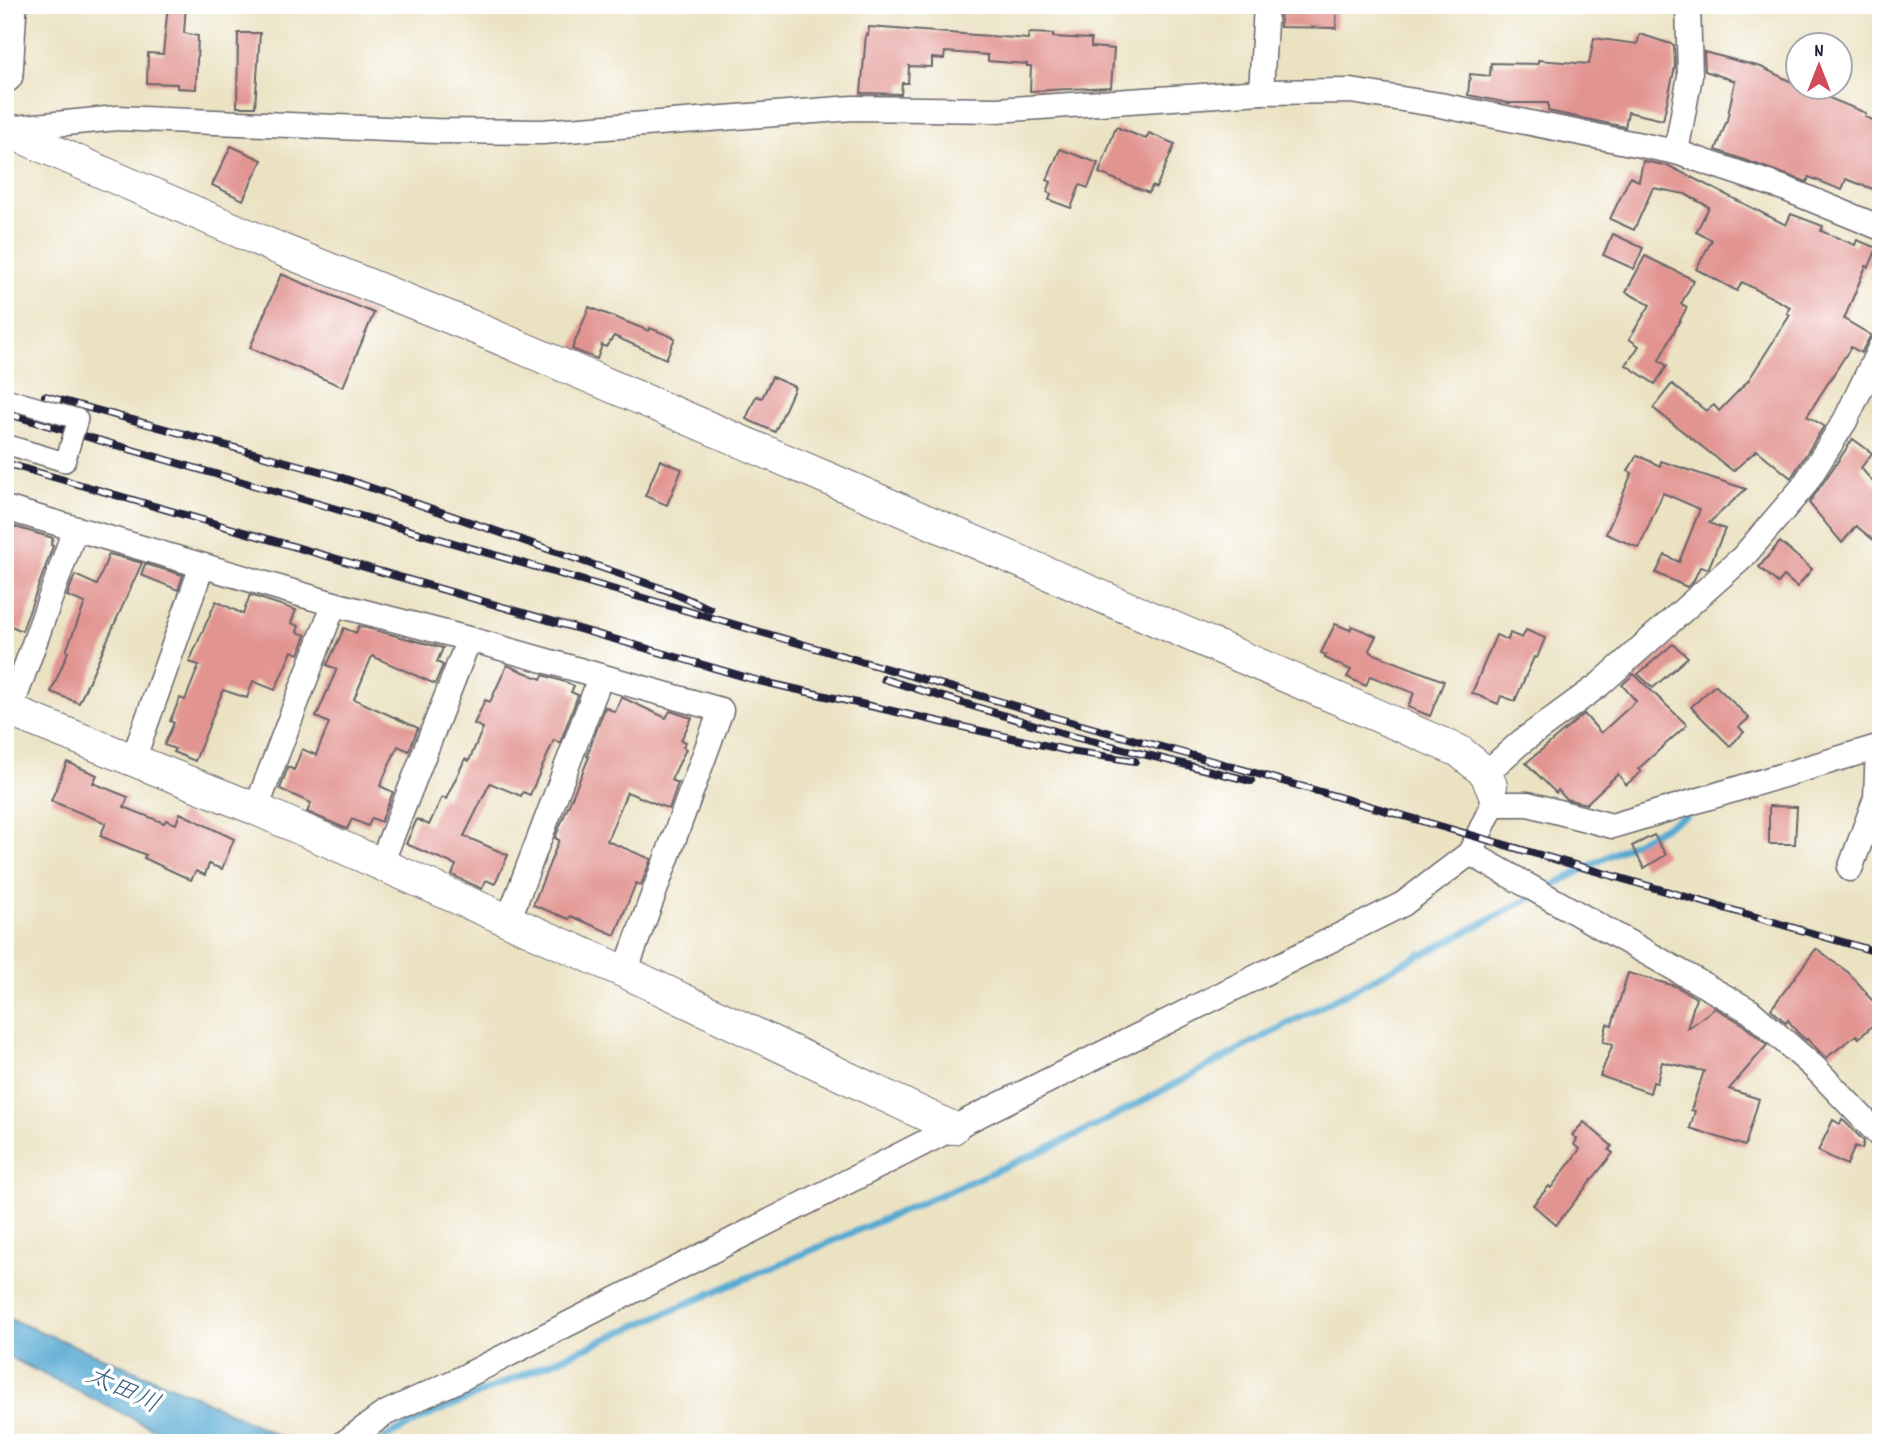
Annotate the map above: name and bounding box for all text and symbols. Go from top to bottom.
north arrow [1784,32,1854,102]
text: N [1814,39,1824,66]
water label: 太田川 [79,1358,166,1424]

